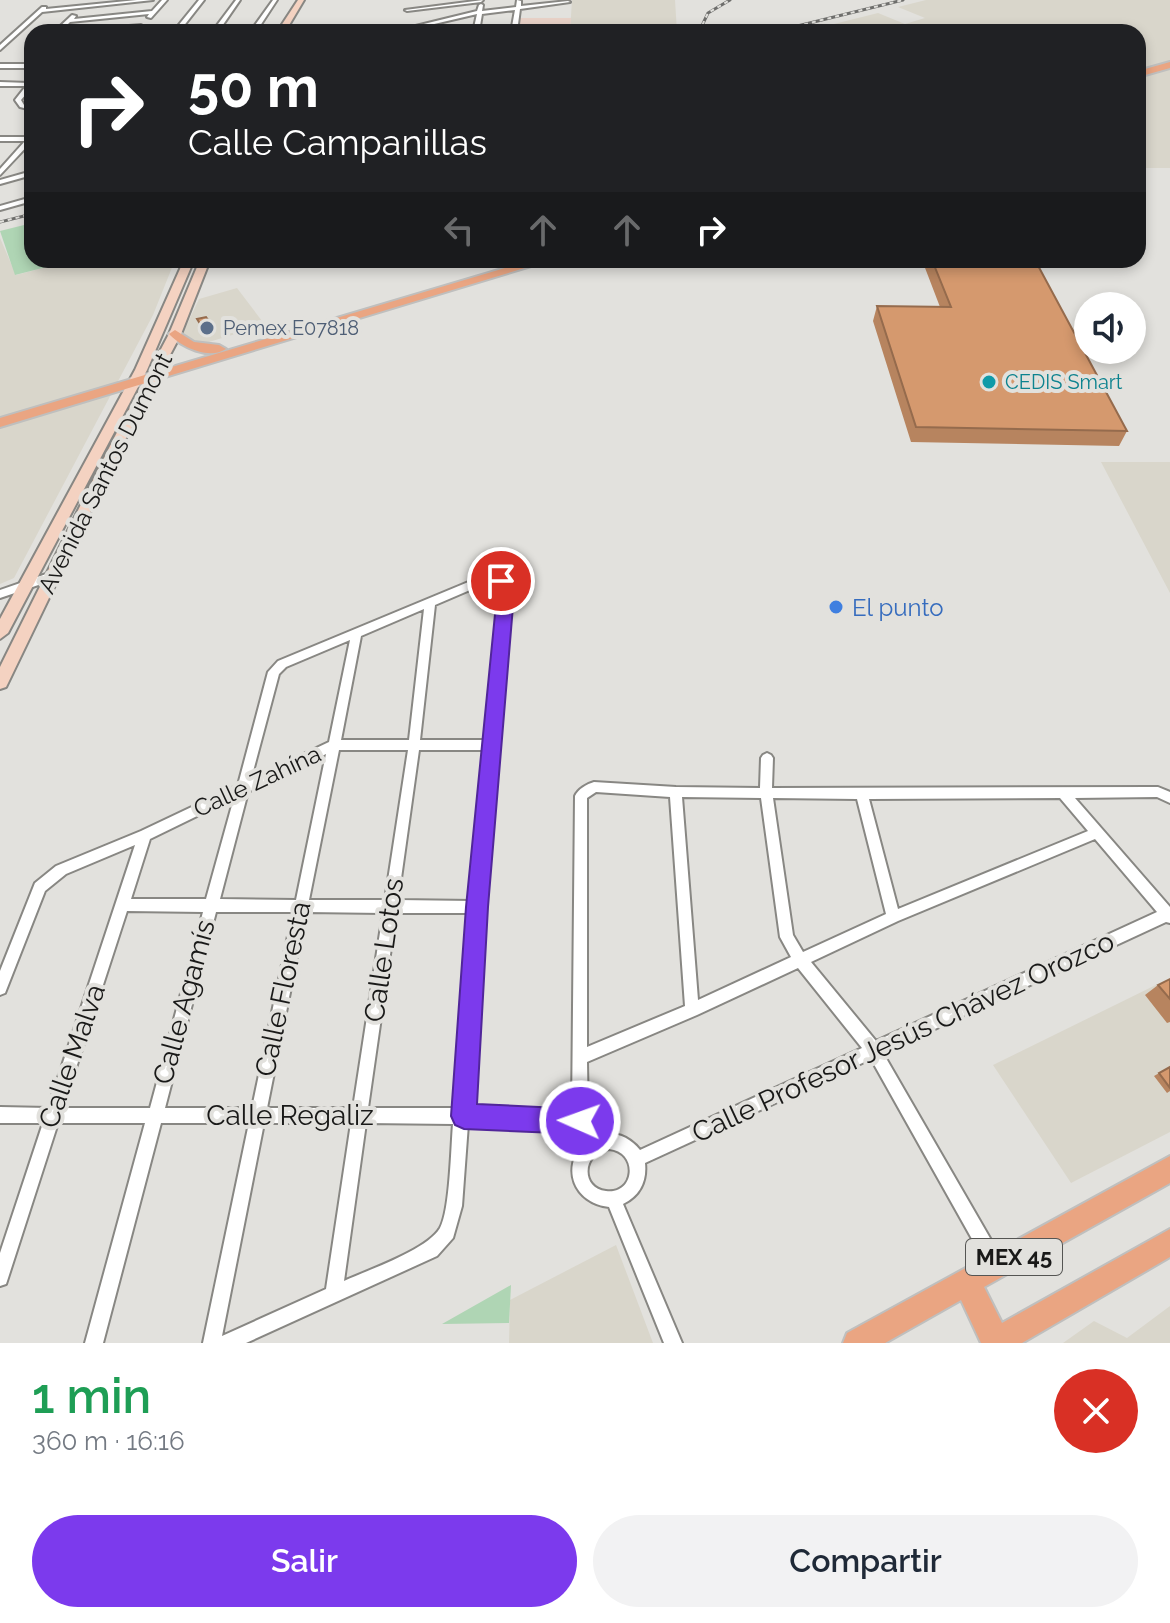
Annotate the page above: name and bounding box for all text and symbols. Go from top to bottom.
text: 50 m [188,54,319,120]
icon: right [56,56,160,160]
text: Calle Campanillas [188,121,487,163]
icon: left [437,208,481,252]
icon: ahead [521,208,565,252]
icon: ahead [605,208,649,252]
icon: right [689,208,733,252]
map controls [1074,292,1146,364]
button: sound [1074,292,1146,364]
place label: Pemex E07818 [223,316,359,340]
marker: Pemex E07818 [198,319,216,337]
street label: Avenida Santos Dumont [32,348,178,598]
place label: CEDIS Smart [1005,370,1123,394]
marker: CEDIS Smart [980,373,998,391]
pin [467,547,535,615]
icon: arrive [479,559,523,603]
place label: El punto [852,593,944,622]
marker: El punto [827,598,845,616]
street label: Calle Zahína [189,739,325,823]
street label: Calle Lotos [358,876,410,1024]
street label: Calle Floresta [248,898,318,1080]
street label: Calle Agamís [146,916,222,1088]
street label: Calle Profesor Jesús Chávez Orozco [687,924,1119,1150]
street label: Calle Malva [32,980,112,1132]
position arrow [538,1079,622,1163]
street label: Calle Regaliz [206,1099,374,1132]
road number: MEX 45 [966,1239,1062,1275]
text: 1 min [32,1368,151,1424]
button: close [1054,1369,1138,1453]
text: 360 m · 16:16 [32,1426,185,1456]
button: Salir [32,1515,577,1607]
button: Compartir [593,1515,1138,1607]

